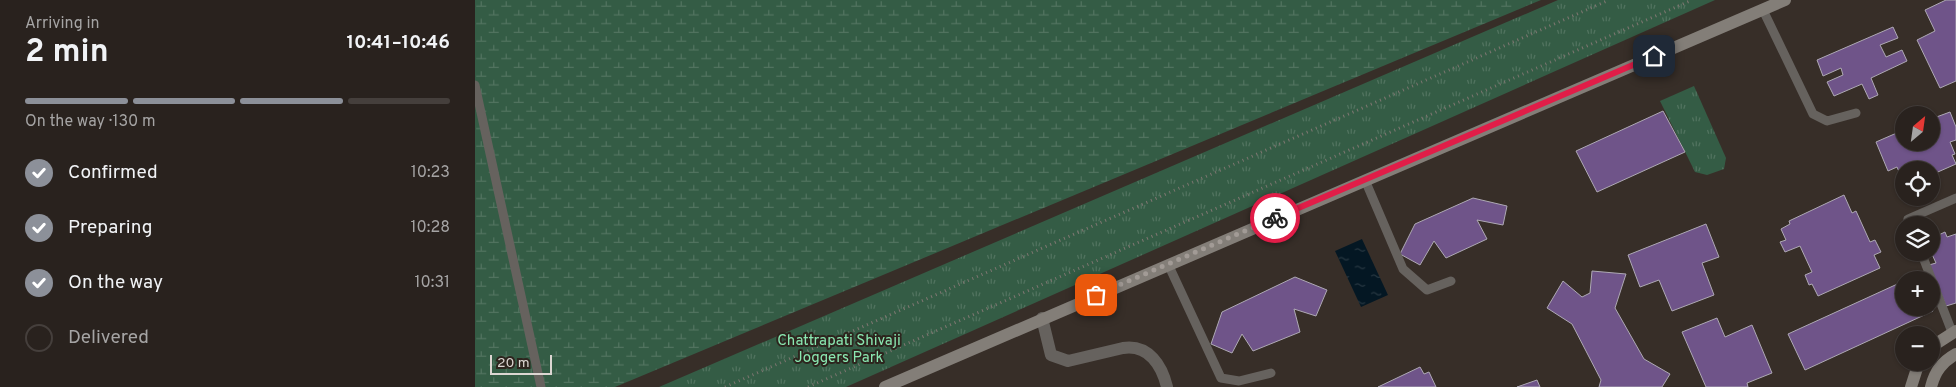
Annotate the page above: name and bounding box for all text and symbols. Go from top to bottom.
text: Arriving in [25,14,100,34]
text: 10:41–10:46 [347,31,450,55]
text: 2 min [25,33,109,73]
pin [1633,35,1675,77]
icon: home [1640,42,1668,70]
north arrow [1895,106,1940,151]
map controls [1895,106,1940,371]
text: On the way · 130 m [25,112,156,132]
icon: check [25,159,53,187]
text: Confirmed [68,161,158,185]
button: locate [1895,161,1940,206]
text: 10:23 [411,163,450,183]
courier [1250,193,1300,243]
icon: bike [1261,204,1289,232]
icon: check [25,214,53,242]
text: Preparing [68,216,152,240]
button: layers [1895,216,1940,261]
text: 10:28 [411,218,450,238]
icon: check [25,269,53,297]
text: On the way [68,271,163,295]
button: + [1895,271,1940,316]
text: 10:31 [415,273,450,293]
pin [1075,274,1117,316]
icon: bag [1082,281,1110,309]
text: Delivered [68,326,149,350]
button: − [1895,326,1940,371]
park label: Chattrapati Shivaji Joggers Park [777,332,901,368]
scale bar [490,352,553,375]
text: 20 m [497,355,530,372]

